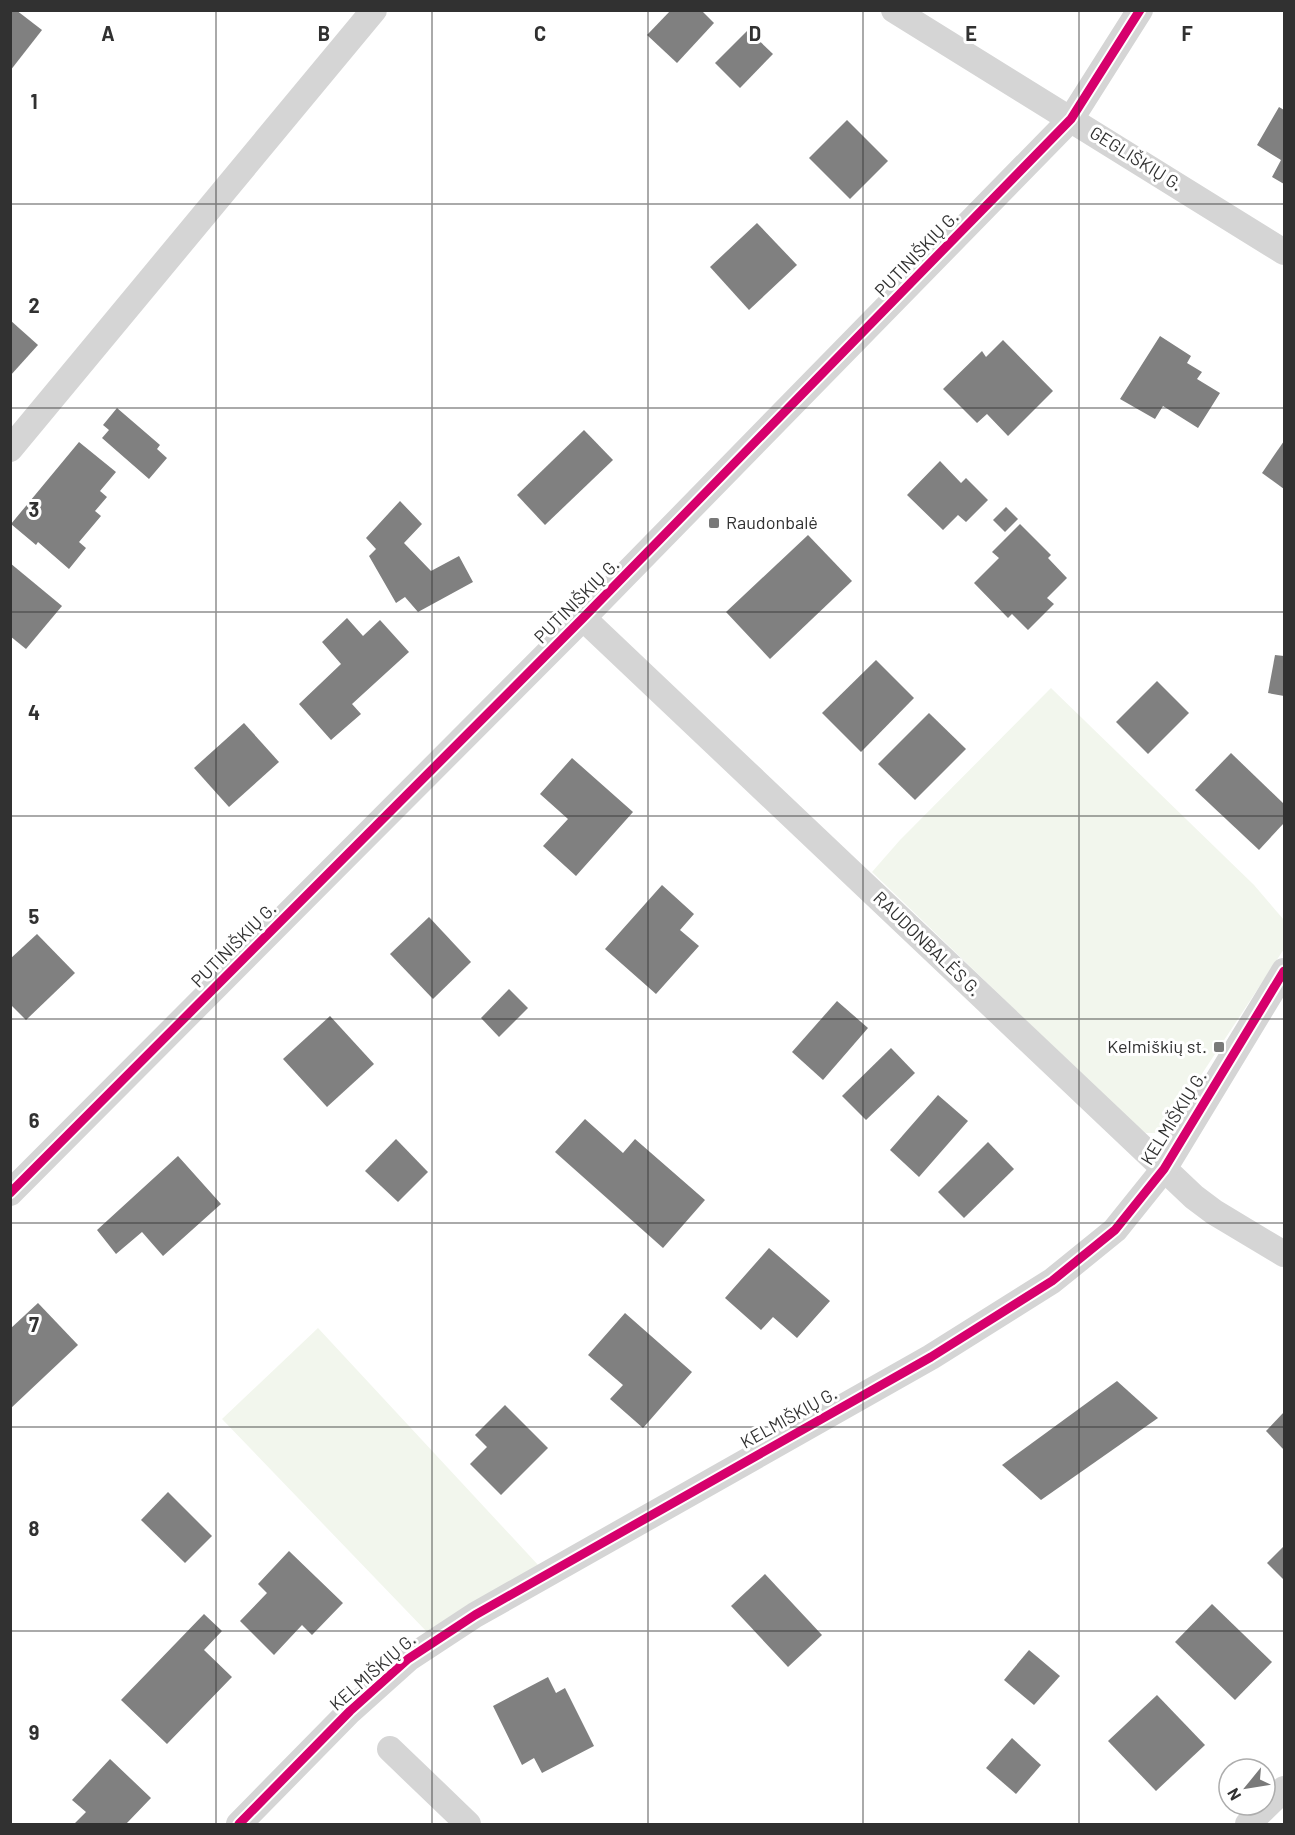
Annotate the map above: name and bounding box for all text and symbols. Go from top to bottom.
text: A [101,21,115,45]
text: B [318,21,330,45]
text: C [534,21,546,45]
text: D [749,21,761,45]
text: E [965,21,977,45]
text: F [1181,21,1193,45]
text: 1 [30,89,38,113]
street label: GEGLIŠKIŲ G. [1086,121,1187,195]
street label: PUTINIŠKIŲ G. [870,206,963,301]
text: 2 [28,293,40,317]
text: 3 [29,497,39,521]
place label: Raudonbalė [726,511,818,533]
marker: Raudonbalė [707,516,721,530]
street label: PUTINIŠKIŲ G. [529,553,623,647]
text: 4 [28,700,40,724]
street label: RAUDONBALĖS G. [869,886,986,1000]
street label: PUTINIŠKIŲ G. [186,897,280,991]
text: 5 [29,904,40,928]
place label: Kelmiškių st. [1107,1035,1207,1057]
marker: Kelmiškių st. [1212,1040,1226,1054]
street label: KELMIŠKIŲ G. [1135,1066,1211,1169]
text: 6 [29,1108,40,1132]
text: 7 [29,1312,39,1336]
street label: KELMIŠKIŲ G. [736,1382,841,1453]
text: 8 [29,1516,40,1540]
street label: KELMIŠKIŲ G. [325,1628,420,1715]
text: 9 [29,1720,39,1744]
north arrow [1217,1757,1277,1817]
text: N [1223,1785,1244,1804]

